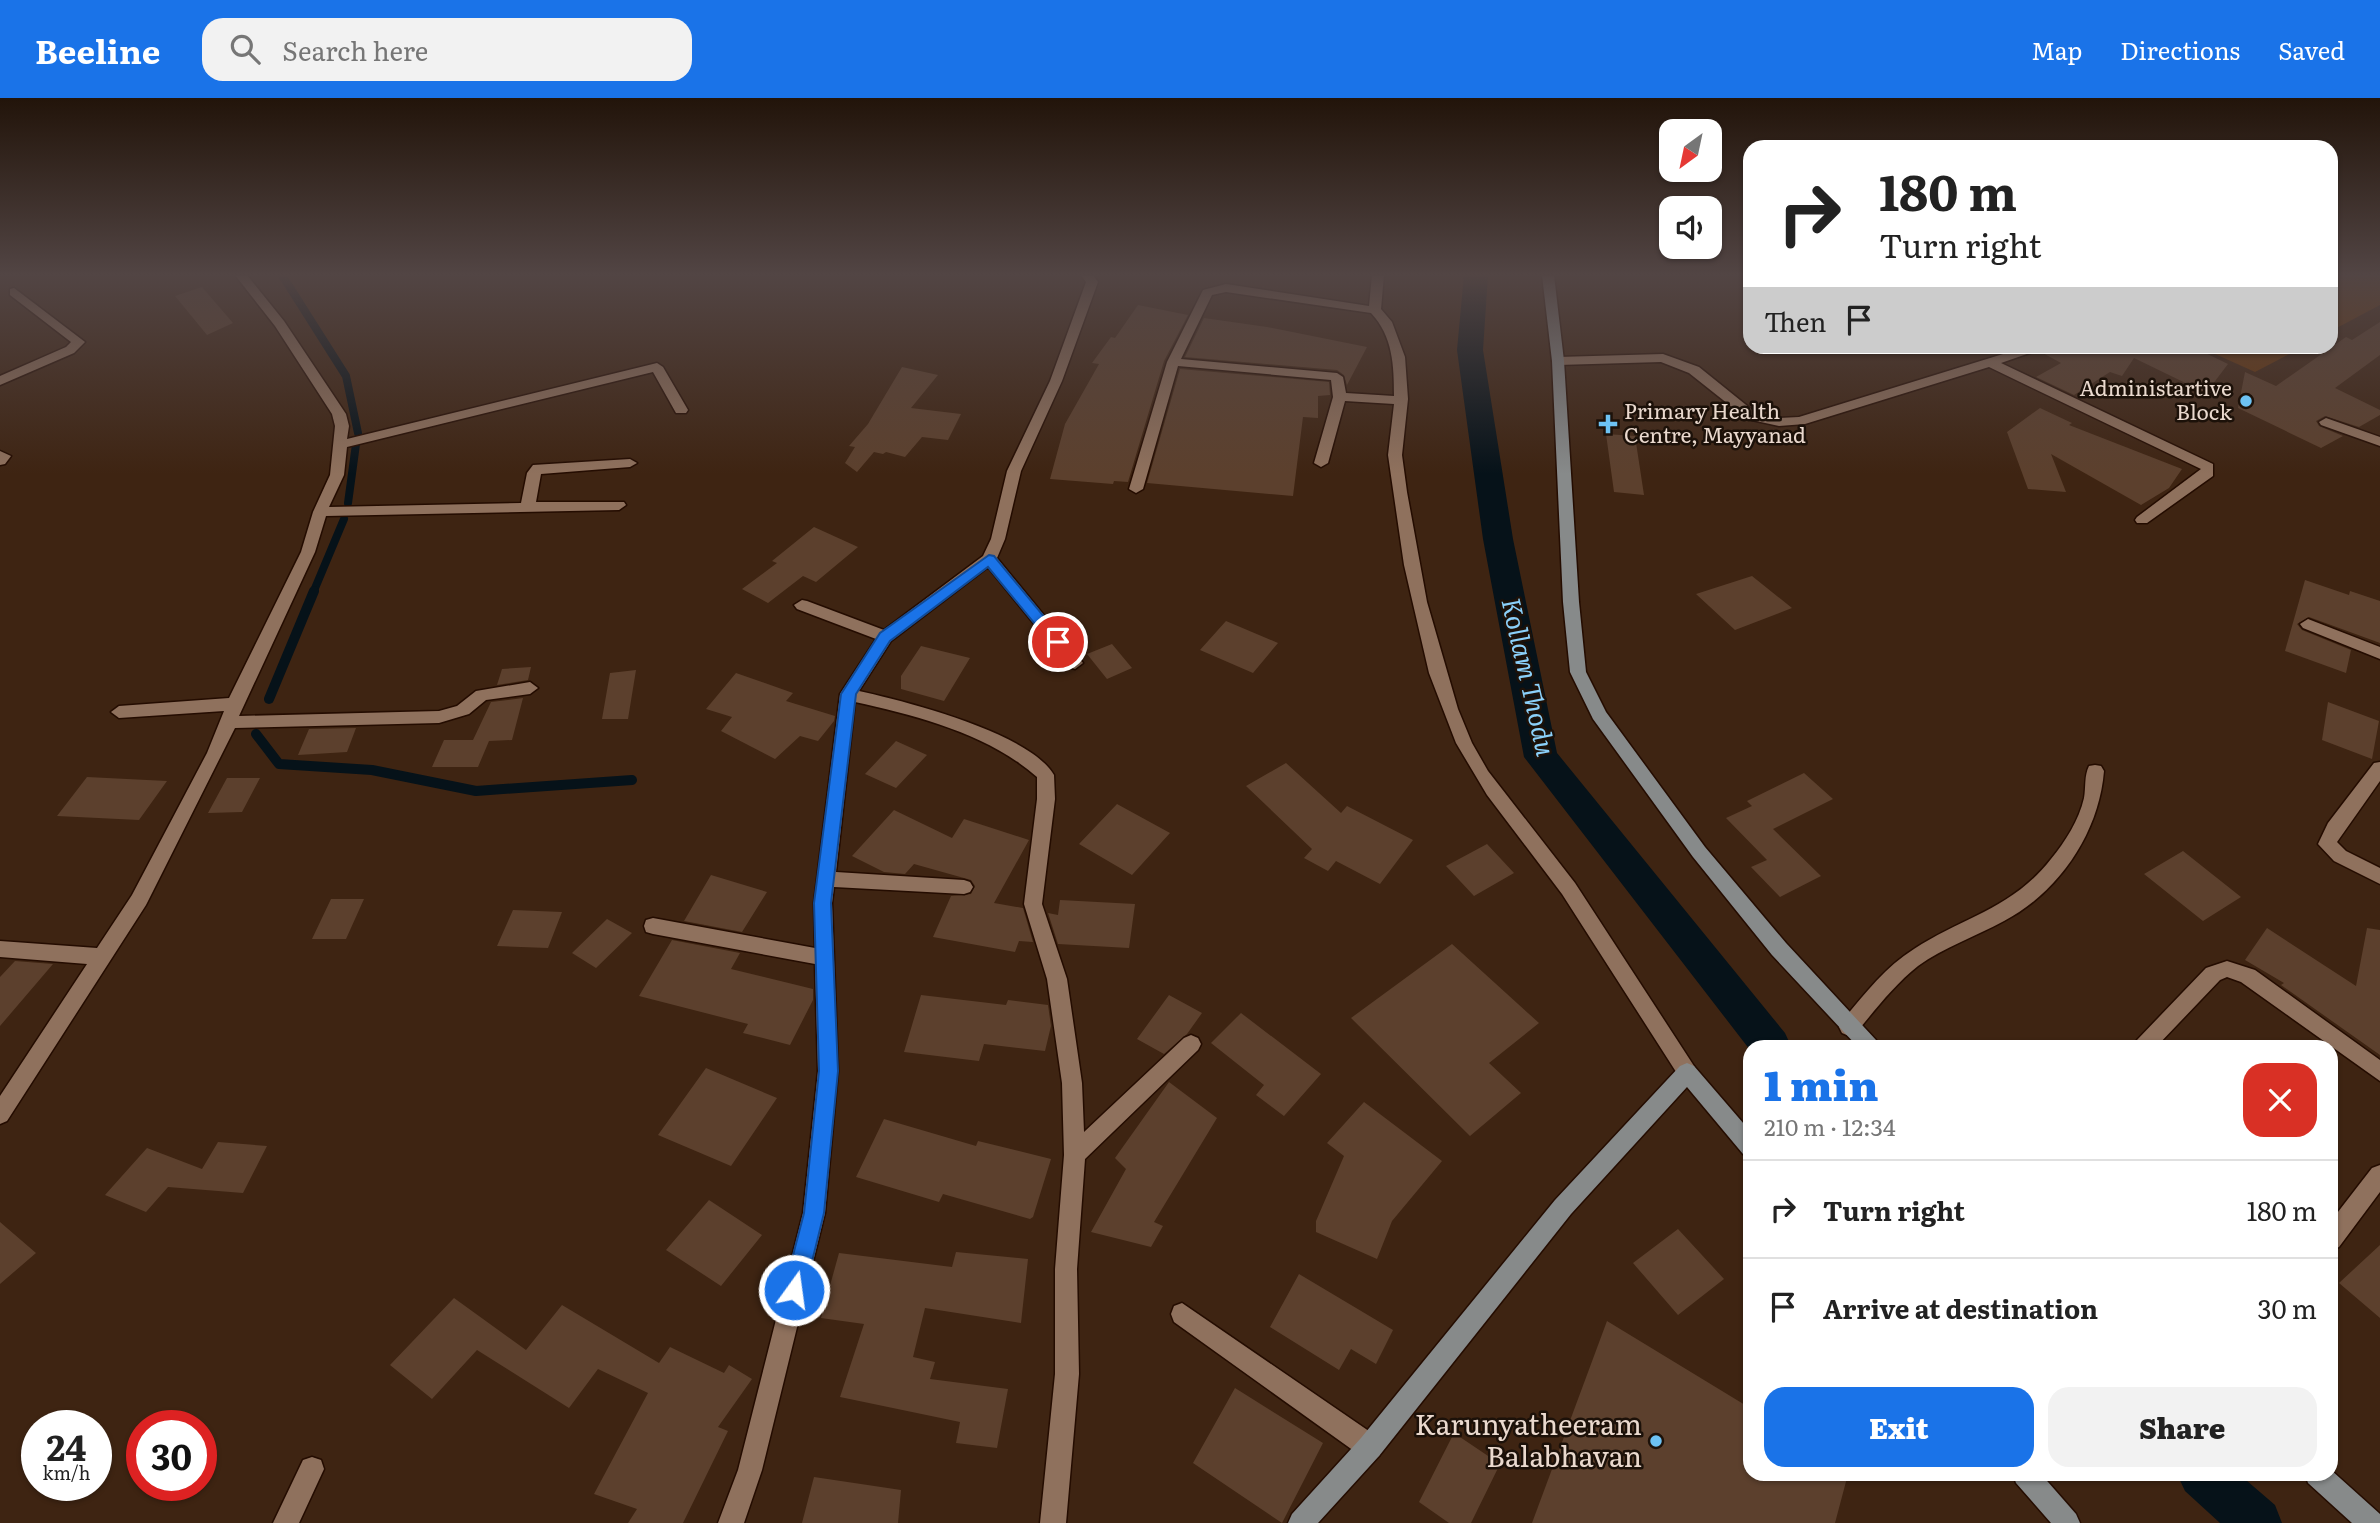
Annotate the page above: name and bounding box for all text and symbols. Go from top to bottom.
search box [202,18,692,81]
text: Beeline [35,25,160,74]
icon: search [226,30,264,68]
text: Search here [282,30,428,69]
text: Map [2031,32,2082,67]
text: Directions [2120,32,2240,67]
text: Saved [2278,32,2345,67]
north arrow [1659,119,1722,182]
map controls [1659,119,1722,259]
text: 180 m [1879,153,2017,226]
icon: right [1764,168,1855,259]
button: sound [1659,196,1722,259]
text: Turn right [1879,220,2041,268]
text: Then [1764,301,1826,340]
icon: arrive [1840,301,1878,339]
place label: Administartive Block [2079,371,2232,426]
marker: Administartive Block [2238,393,2254,409]
place label: Primary Health Centre, Mayyanad [1624,394,1806,449]
marker: Primary Health Centre, Mayyanad [1598,414,1618,434]
water label: Kollam Thodu [1493,594,1568,760]
pin [1028,612,1088,672]
icon: arrive [1039,623,1077,661]
text: 1 min [1764,1052,1879,1114]
button: close [2243,1063,2317,1137]
text: 210 m · 12:34 [1764,1109,1896,1143]
icon: right [1764,1190,1802,1228]
text: Turn right [1823,1190,1965,1229]
text: 180 m [2247,1190,2317,1229]
position arrow [757,1253,831,1327]
icon: arrive [1764,1288,1802,1326]
text: Arrive at destination [1823,1288,2098,1327]
text: 30 m [2257,1288,2317,1327]
button: Exit [1764,1387,2034,1467]
button: Share [2048,1387,2317,1467]
place label: Karunyatheeram Balabhavan [1415,1402,1642,1476]
speed limit sign: 30 [126,1410,217,1501]
text: 24 [47,1420,86,1472]
marker: Karunyatheeram Balabhavan [1648,1433,1664,1449]
text: km/h [43,1459,90,1486]

